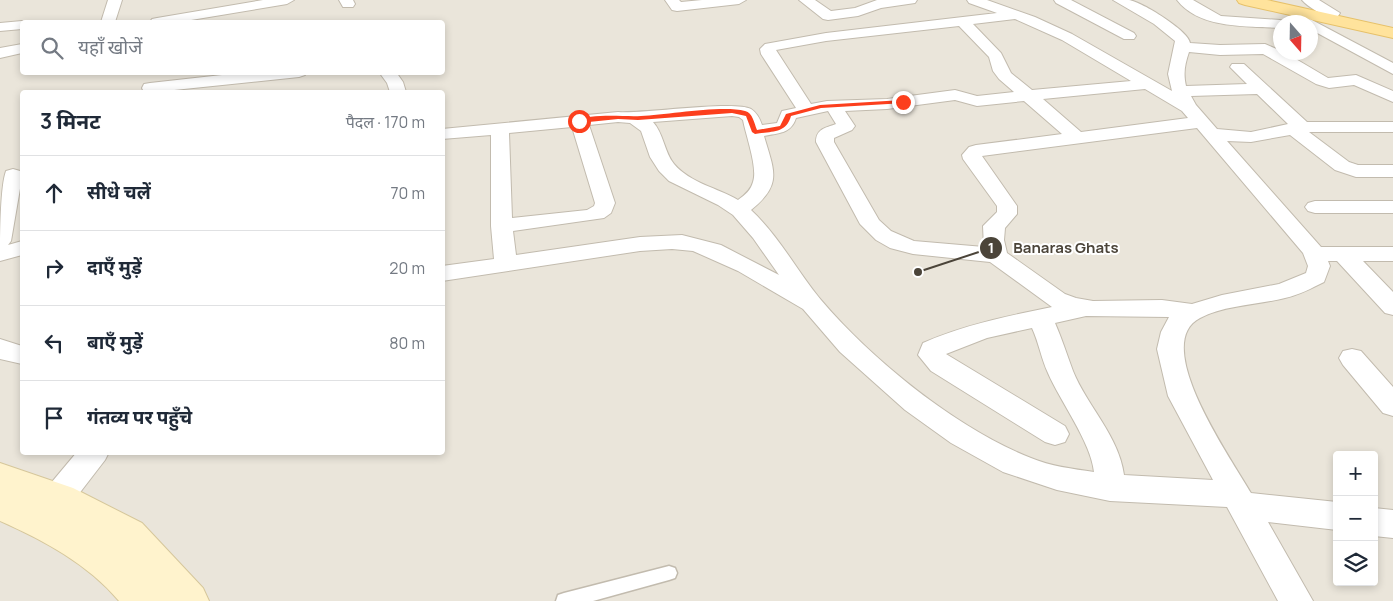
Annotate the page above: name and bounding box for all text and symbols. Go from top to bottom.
north arrow [1273,15,1318,60]
search box [20,20,445,75]
icon: search [38,34,66,62]
text: यहाँ खोजें [78,34,142,60]
route end [892,91,915,114]
text: 3 मिनट [40,107,101,135]
route start [568,110,591,133]
text: पैदल · 170 m [346,111,425,133]
icon: ahead [40,179,68,207]
text: सीधे चलें [87,179,151,205]
text: 70 m [390,182,425,204]
callout: Banaras Ghats [978,233,1129,263]
text: 1 [988,237,994,258]
text: Banaras Ghats [1013,237,1119,258]
icon: right [40,254,68,282]
text: दाएँ मुड़ें [87,254,142,280]
text: 20 m [389,257,425,279]
icon: left [40,329,68,357]
text: बाएँ मुड़ें [87,329,143,355]
text: 80 m [389,332,425,354]
icon: arrive [40,404,68,432]
text: गंतव्य पर पहुँचे [87,404,192,430]
map controls [1333,451,1378,586]
button: + [1333,451,1378,496]
button: − [1333,496,1378,541]
button: layers [1333,541,1378,586]

